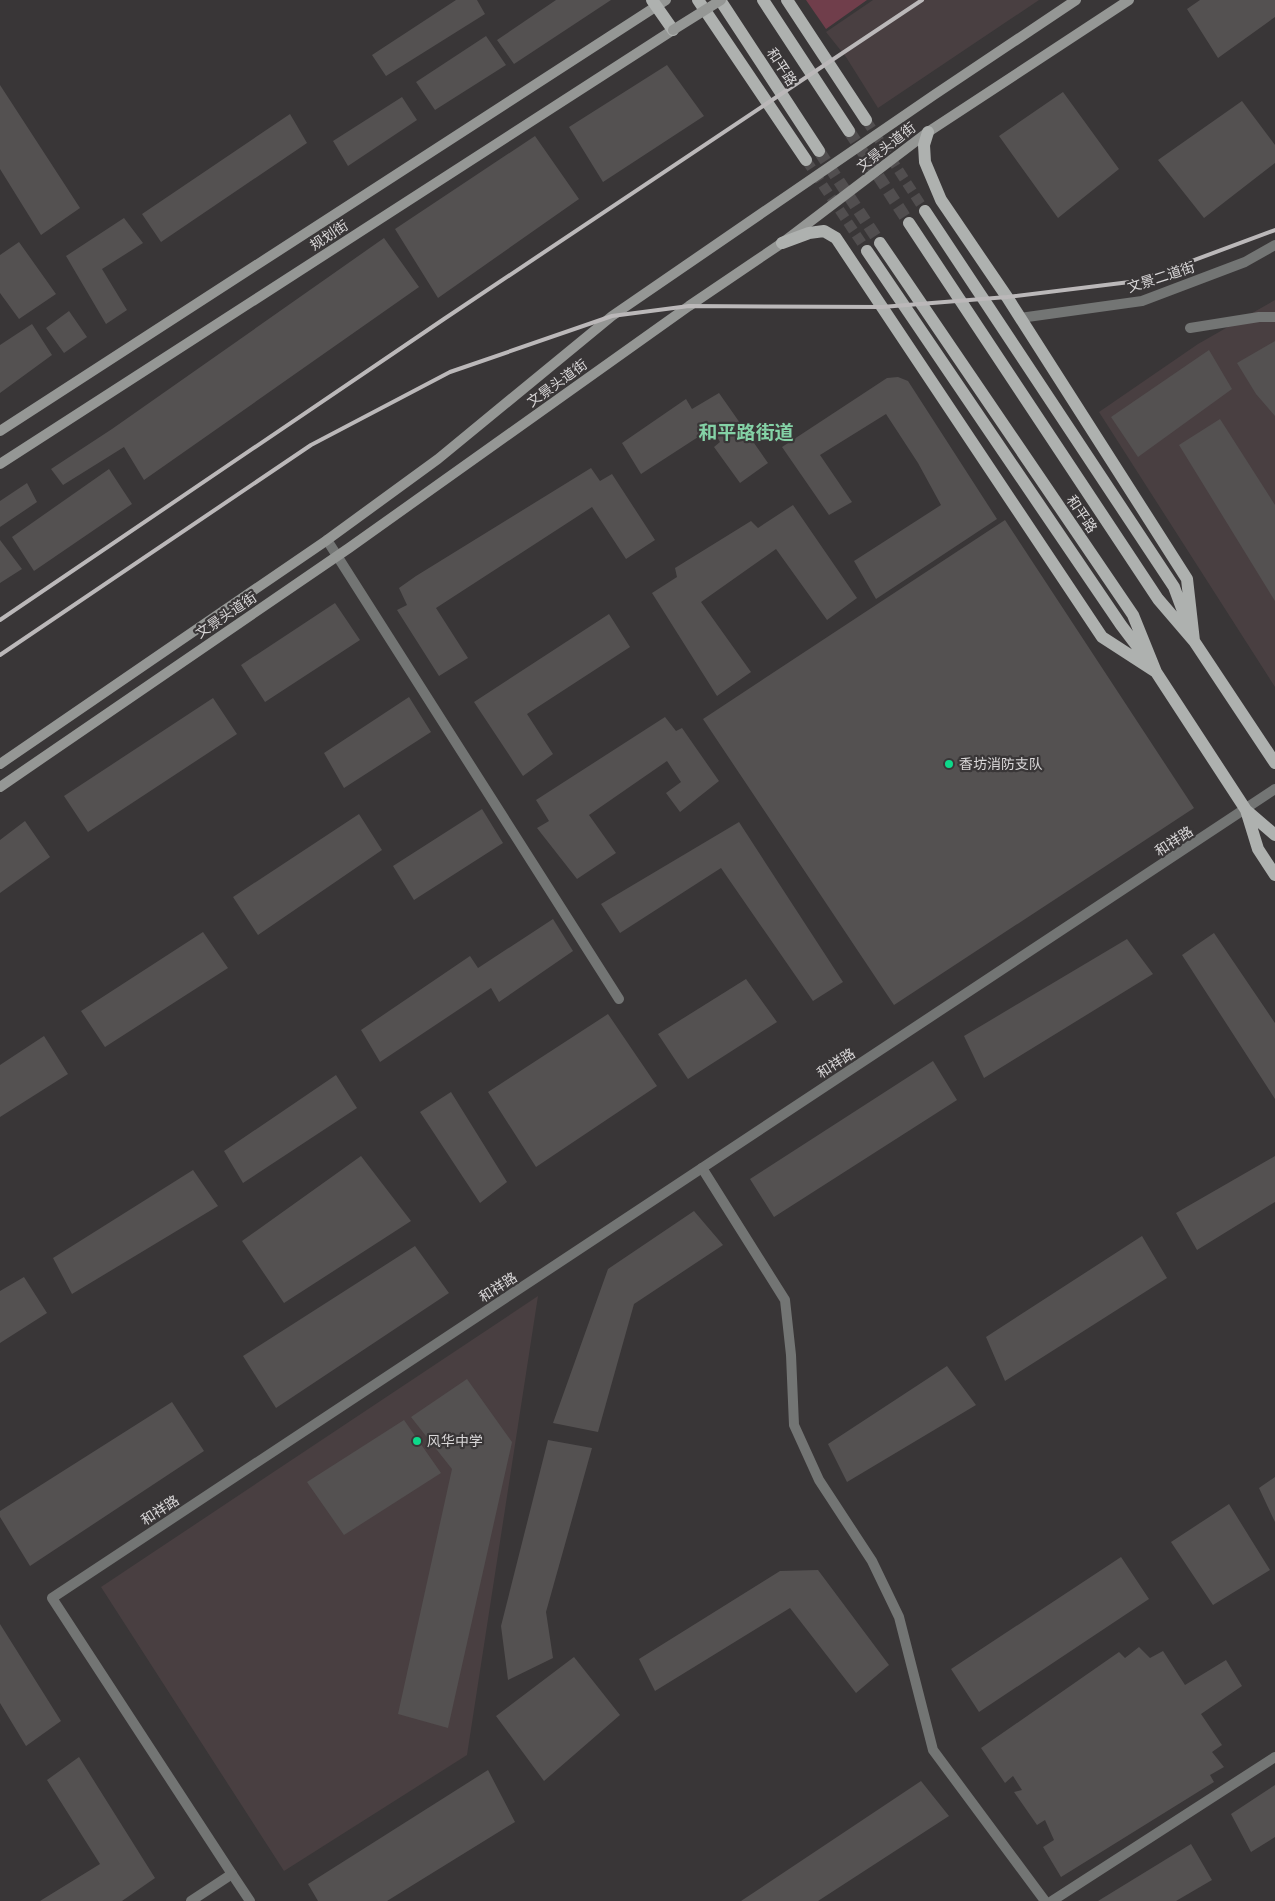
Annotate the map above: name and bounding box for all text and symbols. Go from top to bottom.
street label: 和平路 [763,44,801,90]
street label: 文景头道街 [853,118,919,176]
street label: 规划街 [306,216,352,254]
street label: 文景二道街 [1125,258,1197,296]
street label: 文景头道街 [523,355,591,411]
district label: 和平路街道 [698,420,794,444]
street label: 和平路 [1063,492,1101,536]
street label: 文景头道街 [192,588,260,642]
place label: 香坊消防支队 [959,755,1043,773]
marker: 香坊消防支队 [943,758,955,770]
street label: 和祥路 [1151,822,1197,860]
street label: 和祥路 [813,1044,859,1082]
street label: 和祥路 [475,1268,521,1306]
place label: 风华中学 [427,1432,483,1450]
marker: 风华中学 [411,1435,423,1447]
street label: 和祥路 [137,1491,183,1529]

